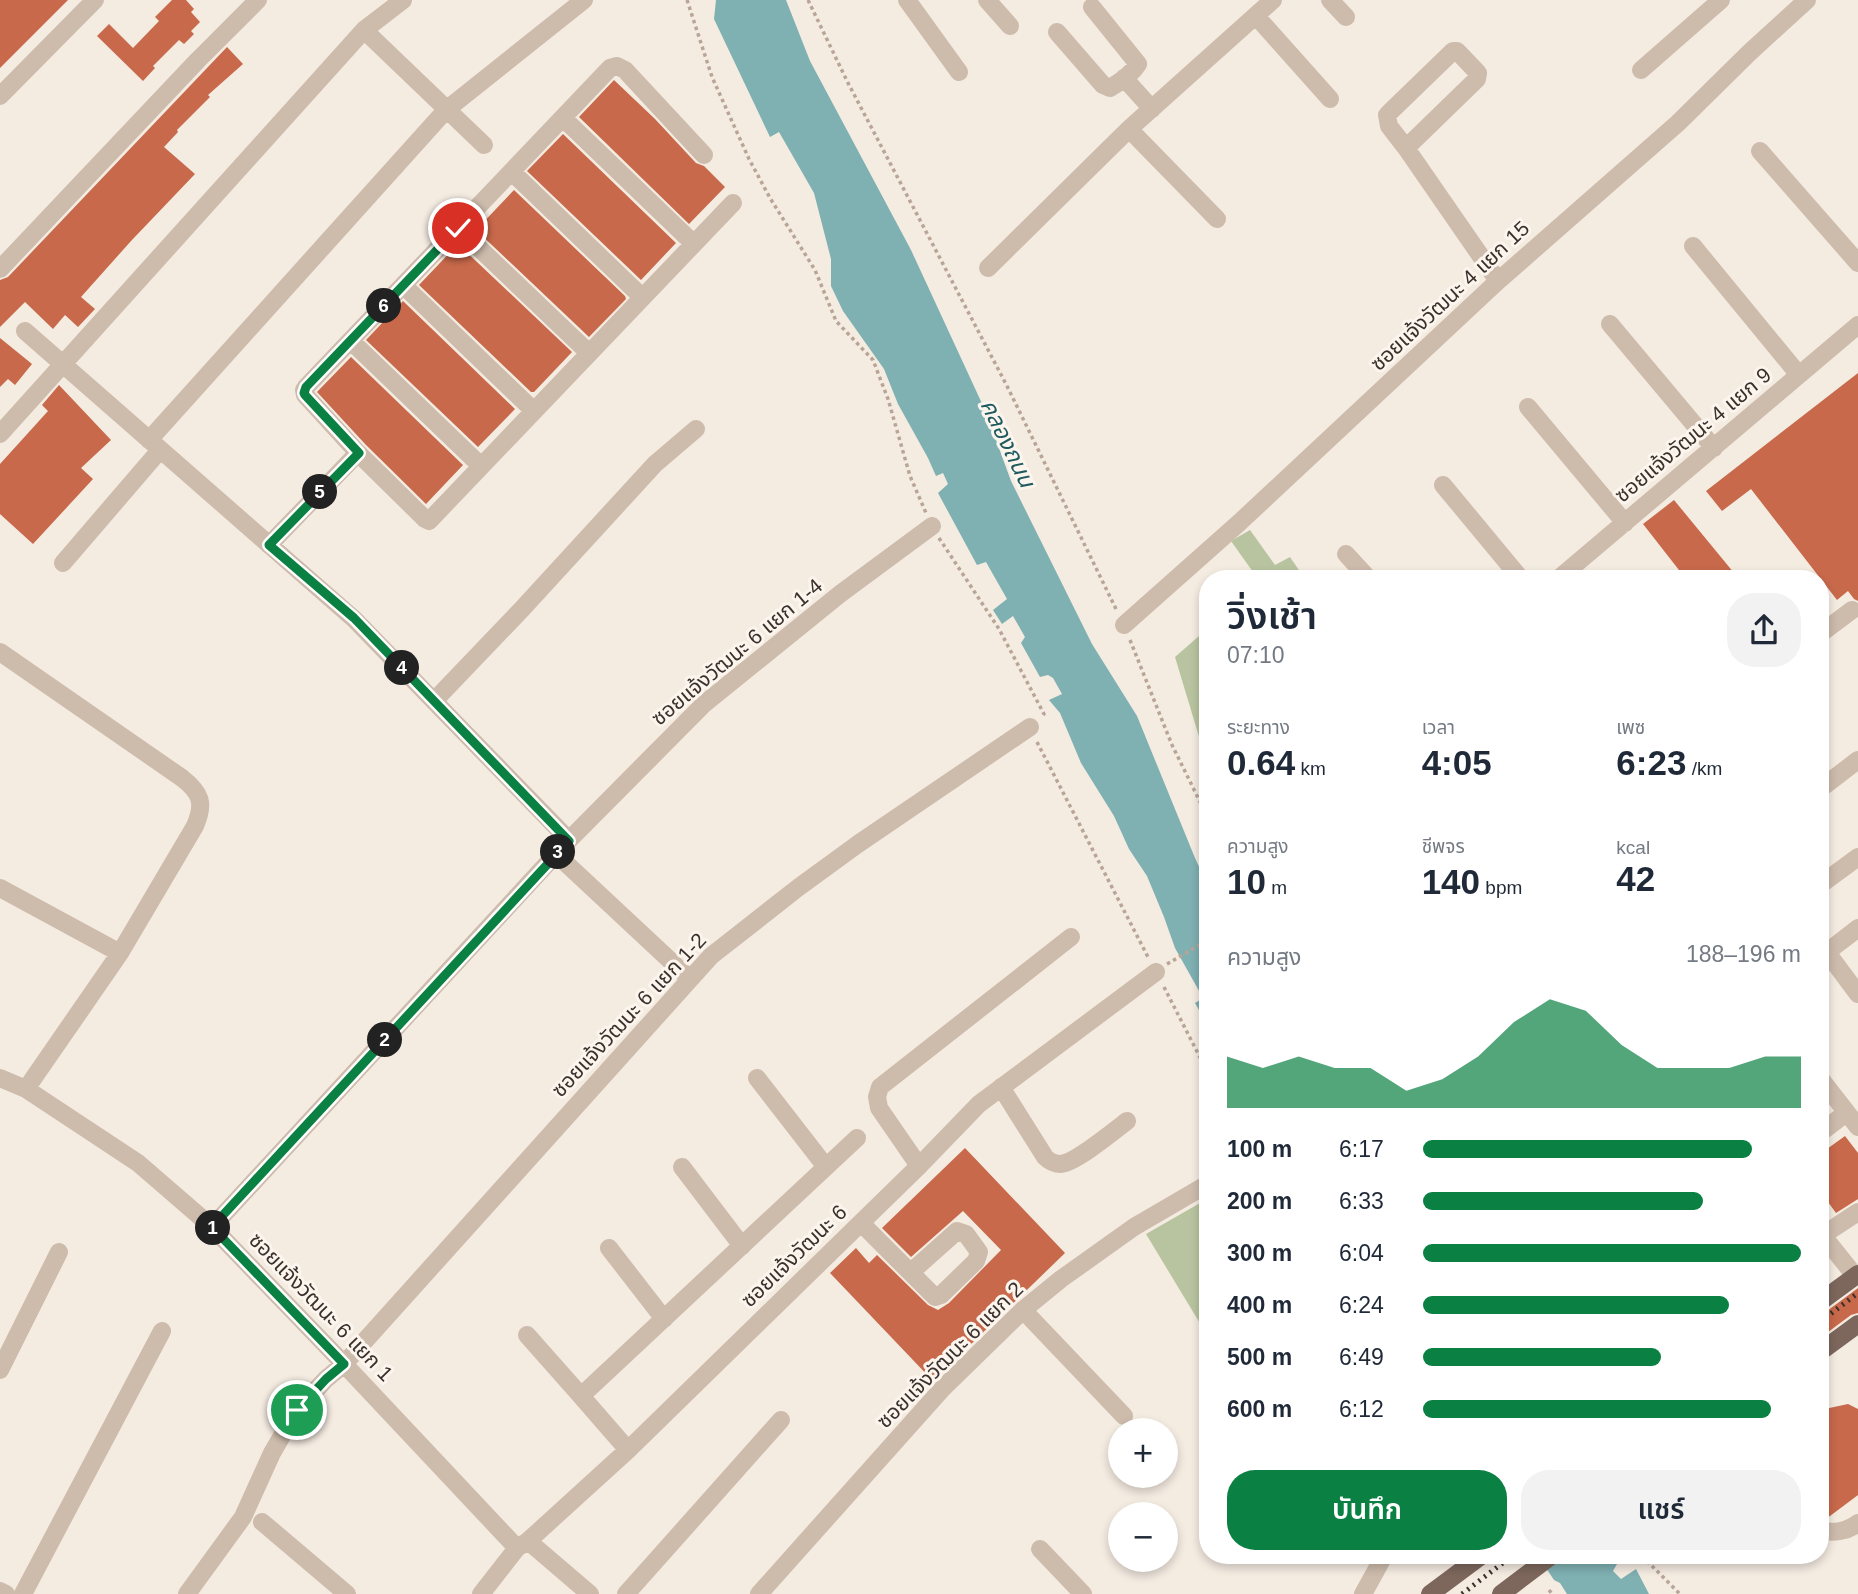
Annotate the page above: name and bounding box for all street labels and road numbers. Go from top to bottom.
street label: ซอยแจ้งวัฒนะ 4 แยก 15 [1366,216,1534,375]
street label: ซอยแจ้งวัฒนะ 4 แยก 9 [1610,363,1775,507]
street label: ซอยแจ้งวัฒนะ 6 แยก 1-4 [647,573,827,730]
street label: ซอยแจ้งวัฒนะ 6 แยก 1-2 [547,928,710,1101]
street label: ซอยแจ้งวัฒนะ 6 [736,1200,851,1311]
street label: ซอยแจ้งวัฒนะ 6 แยก 1 [245,1228,398,1385]
street label: ซอยแจ้งวัฒนะ 6 แยก 2 [872,1277,1027,1432]

